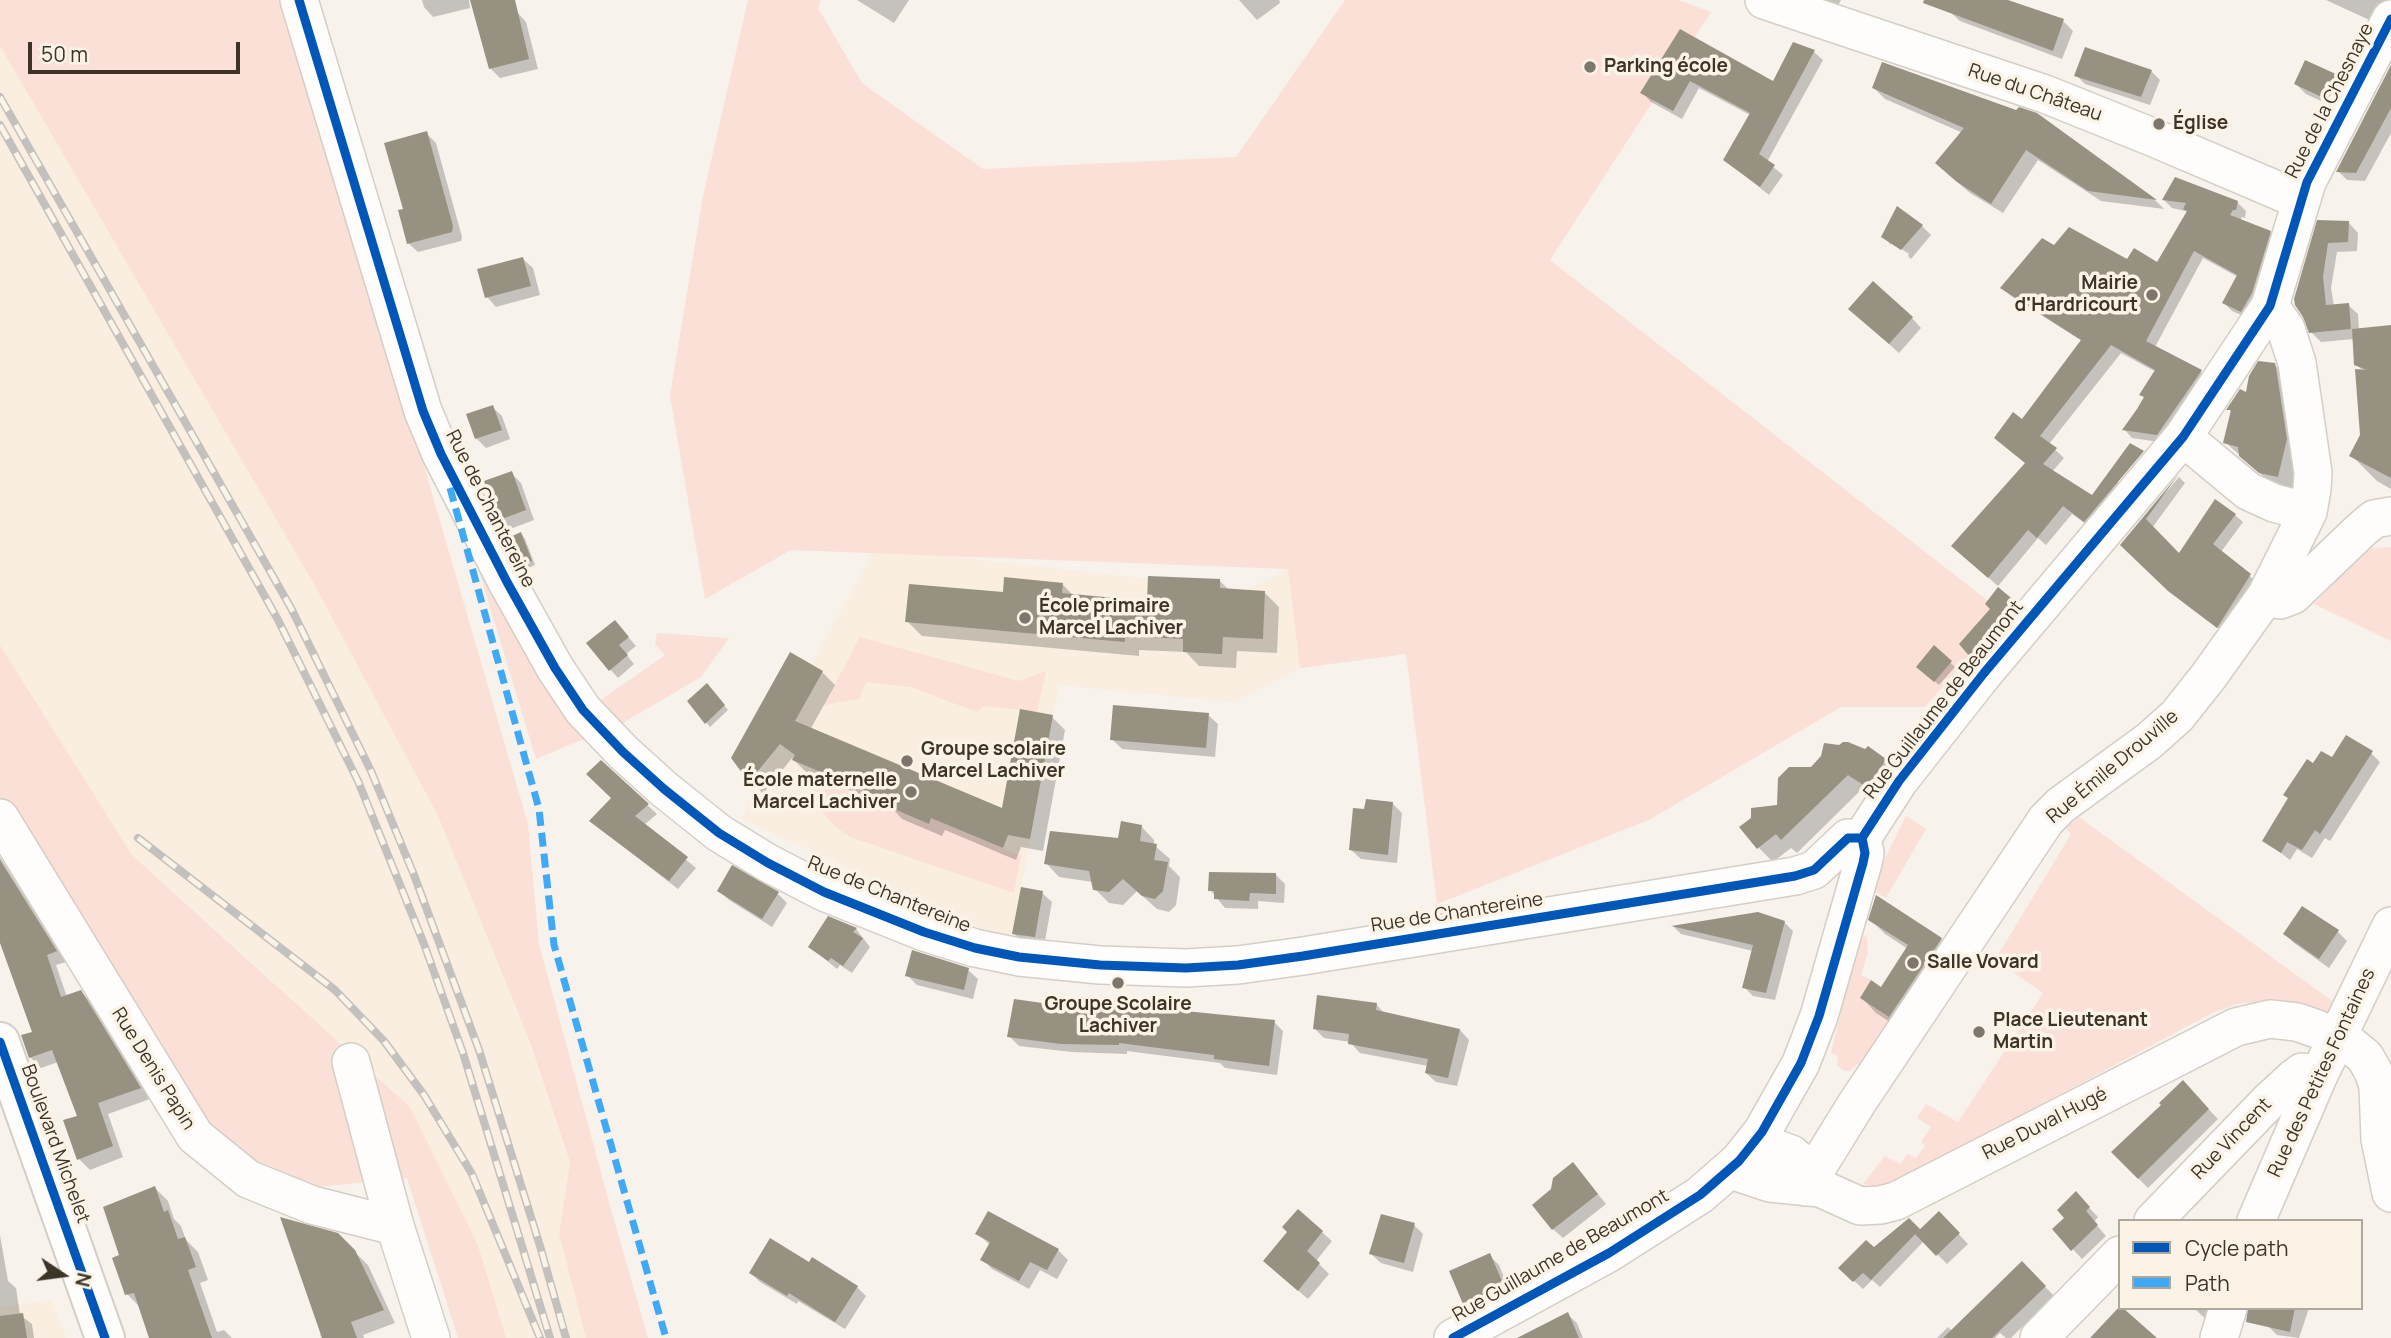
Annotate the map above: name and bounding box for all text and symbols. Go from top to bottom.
street label: Rue de la Chesnaye [2281,20,2379,182]
scale bar [32,28,243,72]
text: 50 m [41,40,88,68]
place label: Parking école [1604,56,1728,78]
marker: Parking école [1582,59,1598,75]
street label: Rue du Château [1965,59,2105,127]
place label: Église [2173,113,2228,135]
marker: Église [2151,116,2167,132]
place label: Mairie d'Hardricourt [2015,273,2138,317]
marker: Mairie d'Hardricourt [2144,287,2160,303]
street label: Rue de Chantereine [440,426,540,592]
place label: École primaire Marcel Lachiver [1039,596,1183,640]
street label: Rue Guillaume de Beaumont [1859,596,2029,804]
marker: École primaire Marcel Lachiver [1017,610,1033,626]
street label: Rue Émile Drouville [2043,705,2183,829]
place label: Groupe scolaire Marcel Lachiver [921,739,1066,783]
marker: Groupe scolaire Marcel Lachiver [899,753,915,769]
place label: École maternelle Marcel Lachiver [743,770,897,814]
marker: École maternelle Marcel Lachiver [903,784,919,800]
street label: Rue de Chantereine [804,852,974,938]
street label: Rue de Chantereine [1369,888,1545,938]
place label: Salle Vovard [1927,952,2039,974]
marker: Salle Vovard [1905,955,1921,971]
street label: Rue des Petites Fontaines [2264,965,2380,1181]
marker: Groupe Scolaire Lachiver [1110,975,1126,991]
place label: Groupe Scolaire Lachiver [1044,994,1192,1038]
street label: Rue Denis Papin [106,1004,200,1134]
place label: Place Lieutenant Martin [1993,1010,2148,1054]
marker: Place Lieutenant Martin [1971,1024,1987,1040]
street label: Boulevard Michelet [16,1062,94,1226]
street label: Rue Duval Hugé [1979,1083,2111,1165]
street label: Rue Vincent [2187,1093,2277,1185]
street label: Rue Guillaume de Beaumont [1449,1185,1673,1327]
legend [2118,1219,2363,1310]
text: Cycle path [2185,1234,2288,1262]
north arrow [28,1240,98,1310]
text: Path [2185,1269,2230,1297]
text: N [69,1270,98,1289]

